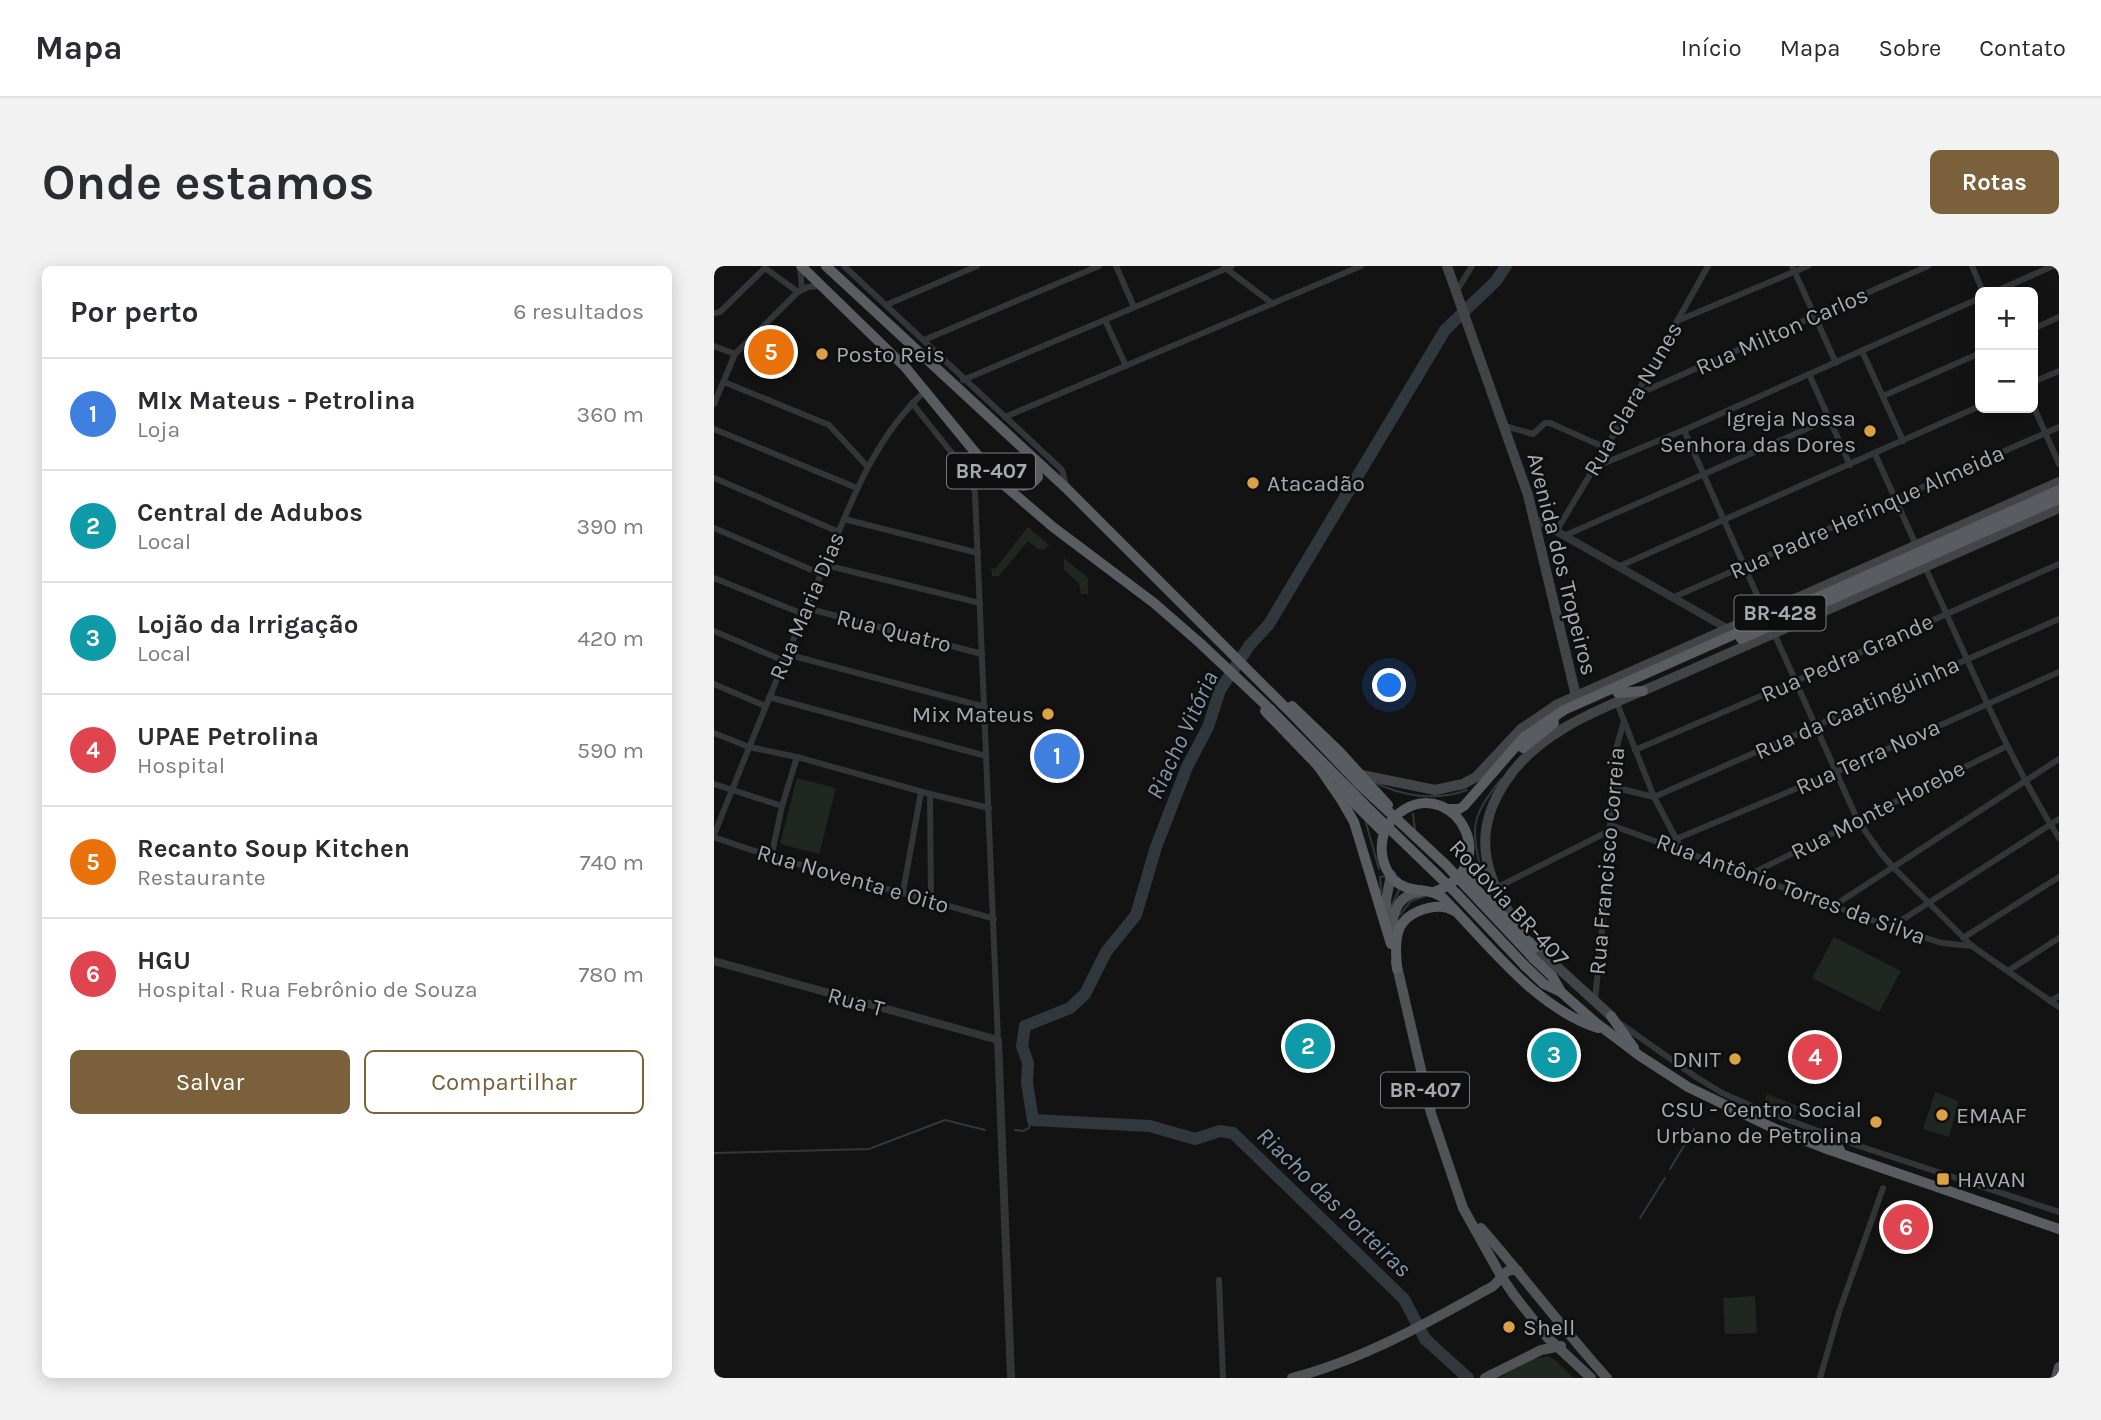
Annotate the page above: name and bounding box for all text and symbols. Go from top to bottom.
text: Mapa [35,29,123,67]
text: Início [1681,34,1742,62]
text: Mapa [1780,34,1840,62]
text: Sobre [1878,34,1941,62]
text: Contato [1979,34,2066,62]
button: Rotas [1930,150,2059,214]
text: Onde estamos [42,154,374,211]
street label: Rua Milton Carlos [1692,281,1872,381]
map controls [1975,287,2038,413]
button: + [1975,287,2038,350]
text: Por perto [70,294,199,330]
text: 6 resultados [513,298,644,325]
street label: Rua Clara Nunes [1578,317,1688,481]
pin: 5 [748,326,794,378]
place label: Posto Reis [836,341,945,368]
marker: Posto Reis [814,346,830,362]
button: − [1975,350,2038,413]
text: MIx Mateus - Petrolina [137,385,415,416]
text: 1 [89,401,97,428]
text: 360 m [577,401,644,428]
place label: Igreja Nossa Senhora das Dores [1660,405,1856,458]
text: Loja [137,416,180,443]
marker: Igreja Nossa Senhora das Dores [1862,423,1878,439]
street label: Rua Padre Herinque Almeida [1726,439,2008,585]
street label: Avenida dos Tropeiros [1521,450,1603,678]
road number: BR-407 [947,454,1035,488]
place label: Atacadão [1267,470,1365,497]
marker: Atacadão [1245,475,1261,491]
text: Central de Adubos [137,497,363,528]
text: 2 [86,513,100,540]
text: 390 m [576,513,644,540]
text: Local [137,528,191,555]
street label: Rua Maria Dias [764,528,850,684]
road number: BR-428 [1734,596,1826,630]
street label: Rua Quatro [834,604,954,658]
street label: Rua Pedra Grande [1757,608,1937,708]
text: Lojão da Irrigação [137,609,358,640]
text: 3 [86,625,100,652]
text: 420 m [577,625,644,652]
text: Local [137,640,191,667]
street label: Rua da Caatinguinha [1751,651,1963,765]
water label: Riacho Vitória [1140,666,1224,804]
your location [1372,668,1406,702]
place label: Mix Mateus [912,701,1034,728]
marker: Mix Mateus [1040,706,1056,722]
street label: Rua Terra Nova [1792,713,1944,801]
text: UPAE Petrolina [137,721,319,752]
pin: 1 [1034,730,1080,782]
text: 4 [86,737,100,764]
text: 590 m [577,737,644,764]
street label: Rua Francisco Correia [1584,746,1630,976]
text: Hospital [137,752,225,779]
street label: Rua Monte Horebe [1787,755,1969,865]
street label: Rua Antônio Torres da Silva [1653,828,1929,950]
text: Recanto Soup Kitchen [137,833,410,864]
street label: Rodovia BR-407 [1444,834,1575,972]
street label: Rua Noventa e Oito [754,839,952,919]
text: 5 [86,849,100,876]
text: 740 m [580,849,644,876]
text: Restaurante [137,864,266,891]
text: HGU [137,945,191,976]
text: 6 [86,961,100,988]
text: 780 m [578,961,644,988]
text: Hospital · Rua Febrônio de Souza [137,976,478,1003]
street label: Rua T [825,981,888,1023]
pin: 2 [1285,1020,1331,1072]
pin: 3 [1531,1029,1577,1081]
pin: 4 [1792,1031,1838,1083]
place label: DNIT [1672,1046,1721,1073]
button: Salvar [70,1050,350,1114]
button: Compartilhar [364,1050,644,1114]
marker: DNIT [1727,1051,1743,1067]
road number: BR-407 [1381,1072,1469,1108]
place label: CSU - Centro Social Urbano de Petrolina [1656,1096,1862,1149]
place label: EMAAF [1956,1102,2027,1129]
marker: EMAAF [1934,1107,1950,1123]
marker: CSU - Centro Social Urbano de Petrolina [1868,1114,1884,1130]
water label: Riacho das Porteiras [1251,1121,1417,1283]
place label: HAVAN [1957,1166,2026,1193]
marker: HAVAN [1935,1171,1951,1187]
pin: 6 [1883,1201,1929,1253]
place label: Shell [1523,1314,1575,1341]
marker: Shell [1501,1319,1517,1335]

